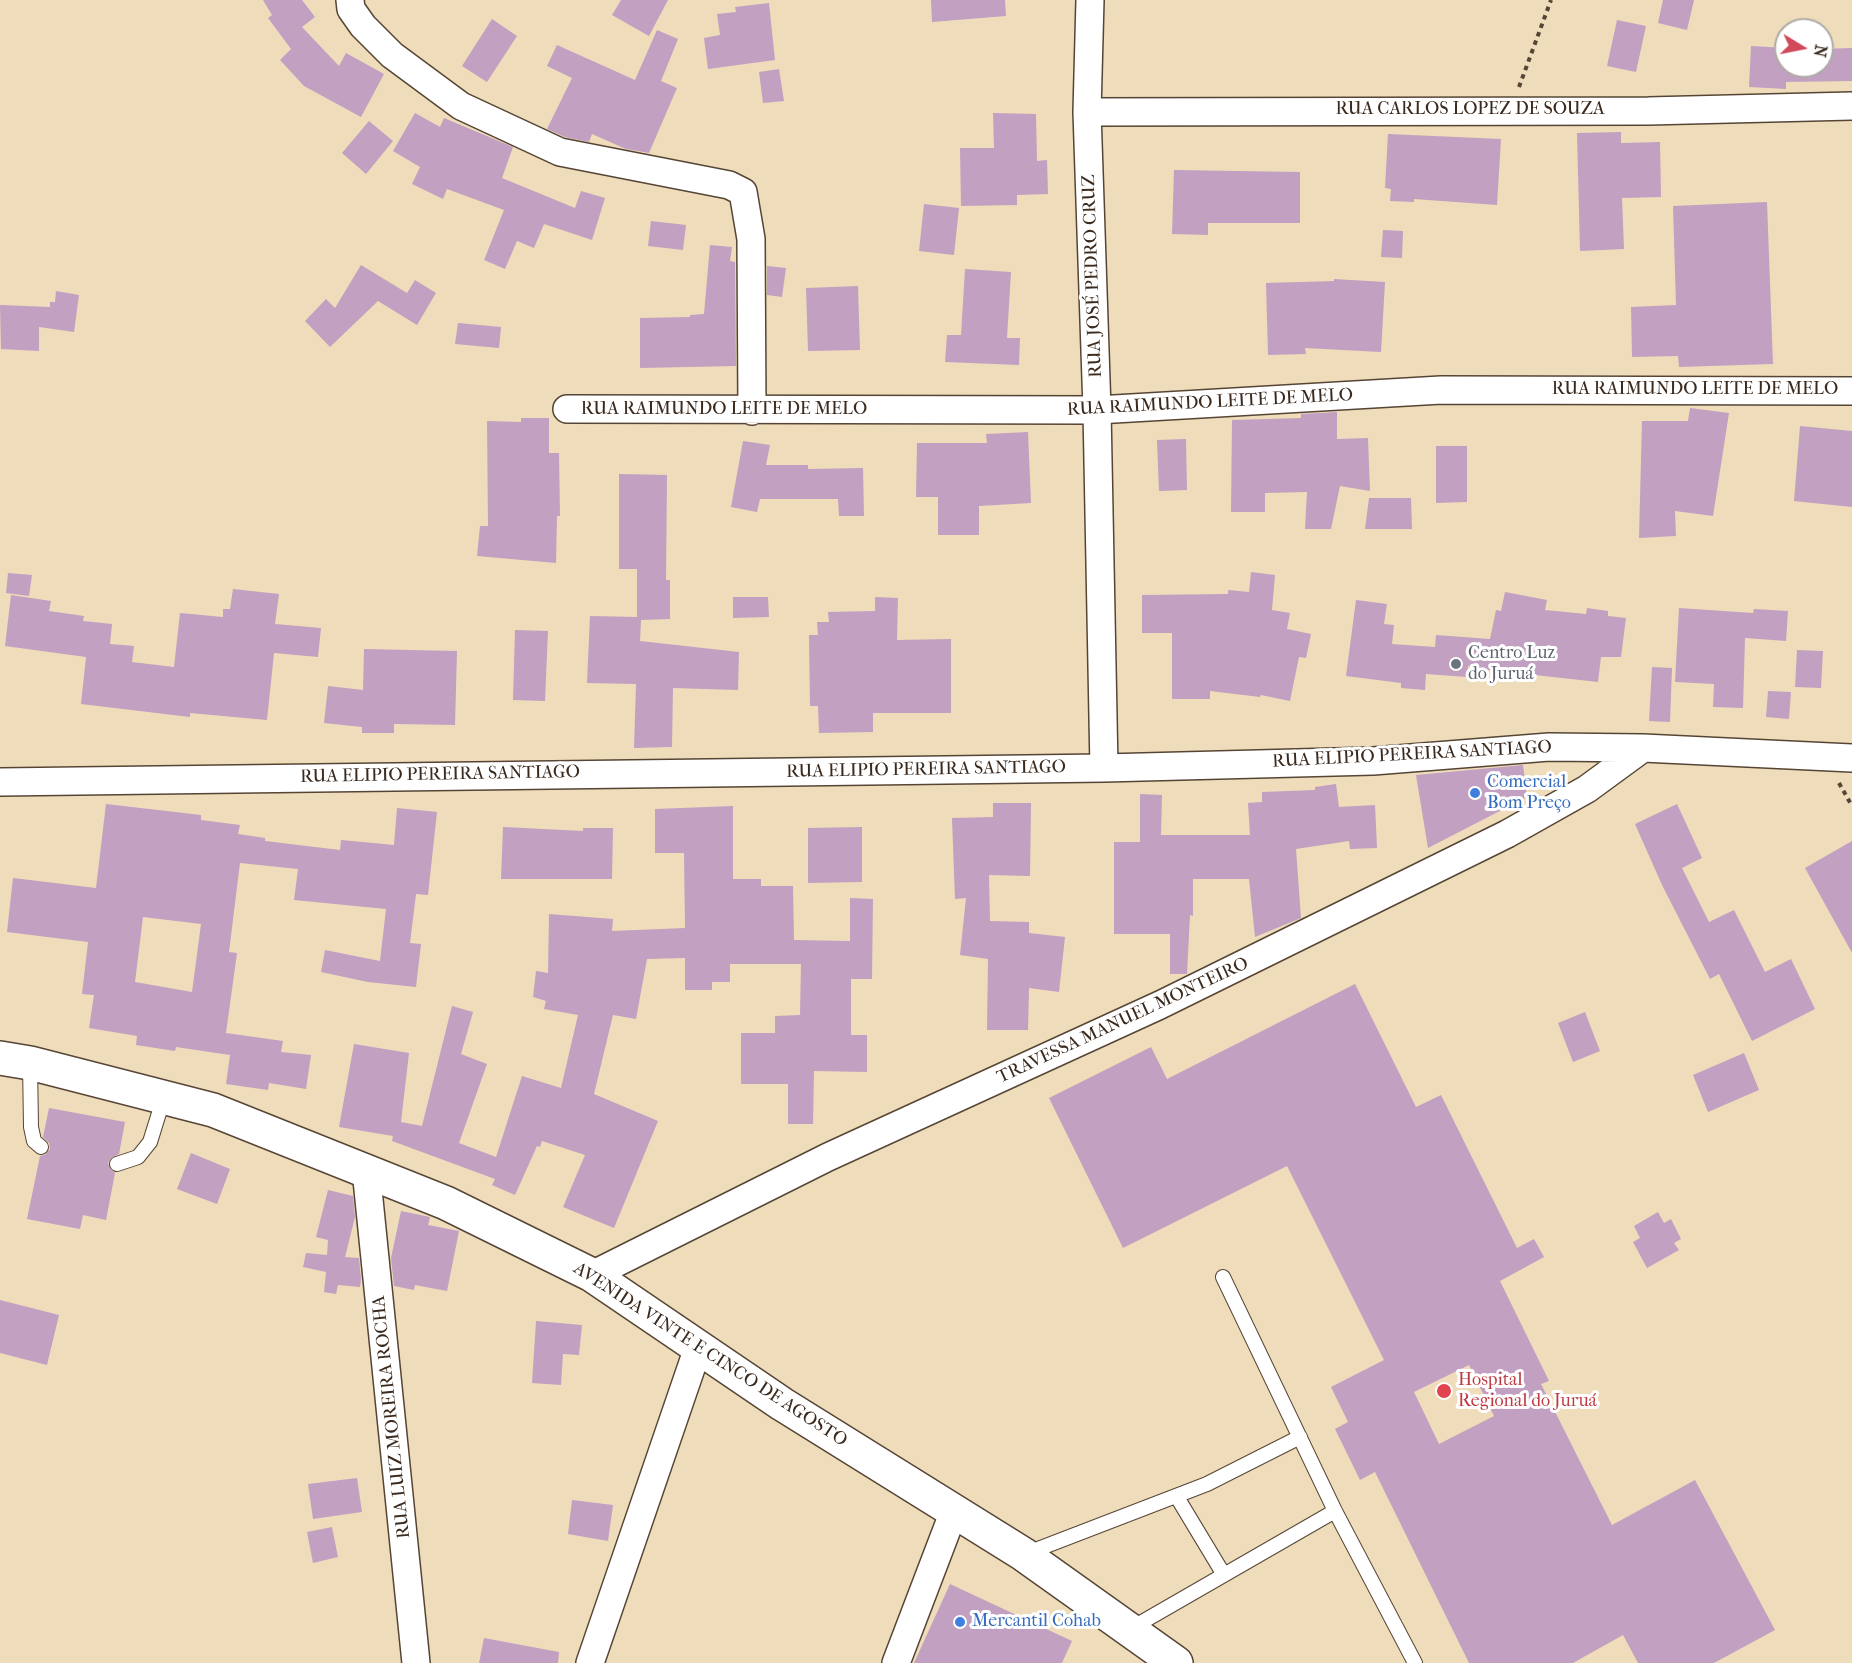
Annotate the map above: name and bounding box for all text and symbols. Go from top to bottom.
north arrow [1774,18,1834,78]
text: N [1810,43,1831,58]
street label: RUA CARLOS LOPEZ DE SOUZA [1335,99,1605,121]
street label: RUA JOSÉ PEDRO CRUZ [1079,174,1107,378]
street label: RUA RAIMUNDO LEITE DE MELO [1552,379,1838,401]
street label: RUA RAIMUNDO LEITE DE MELO [1066,385,1354,421]
street label: RUA RAIMUNDO LEITE DE MELO [581,399,867,421]
place label: Centro Luz do Juruá [1468,643,1555,686]
marker: Centro Luz do Juruá [1449,657,1463,671]
street label: RUA ELIPIO PEREIRA SANTIAGO [1272,737,1552,773]
street label: RUA ELIPIO PEREIRA SANTIAGO [786,757,1066,783]
street label: RUA ELIPIO PEREIRA SANTIAGO [300,762,580,788]
place label: Comercial Bom Preço [1487,772,1571,814]
marker: Comercial Bom Preço [1468,786,1482,800]
street label: TRAVESSA MANUEL MONTEIRO [994,953,1252,1089]
street label: AVENIDA VINTE E CINCO DE AGOSTO [569,1258,851,1452]
street label: RUA LUIZ MOREIRA ROCHA [368,1294,416,1540]
place label: Hospital Regional do Juruá [1458,1370,1597,1412]
marker: Hospital Regional do Juruá [1435,1382,1453,1400]
place label: Mercantil Cohab [972,1611,1101,1633]
marker: Mercantil Cohab [953,1615,967,1629]

